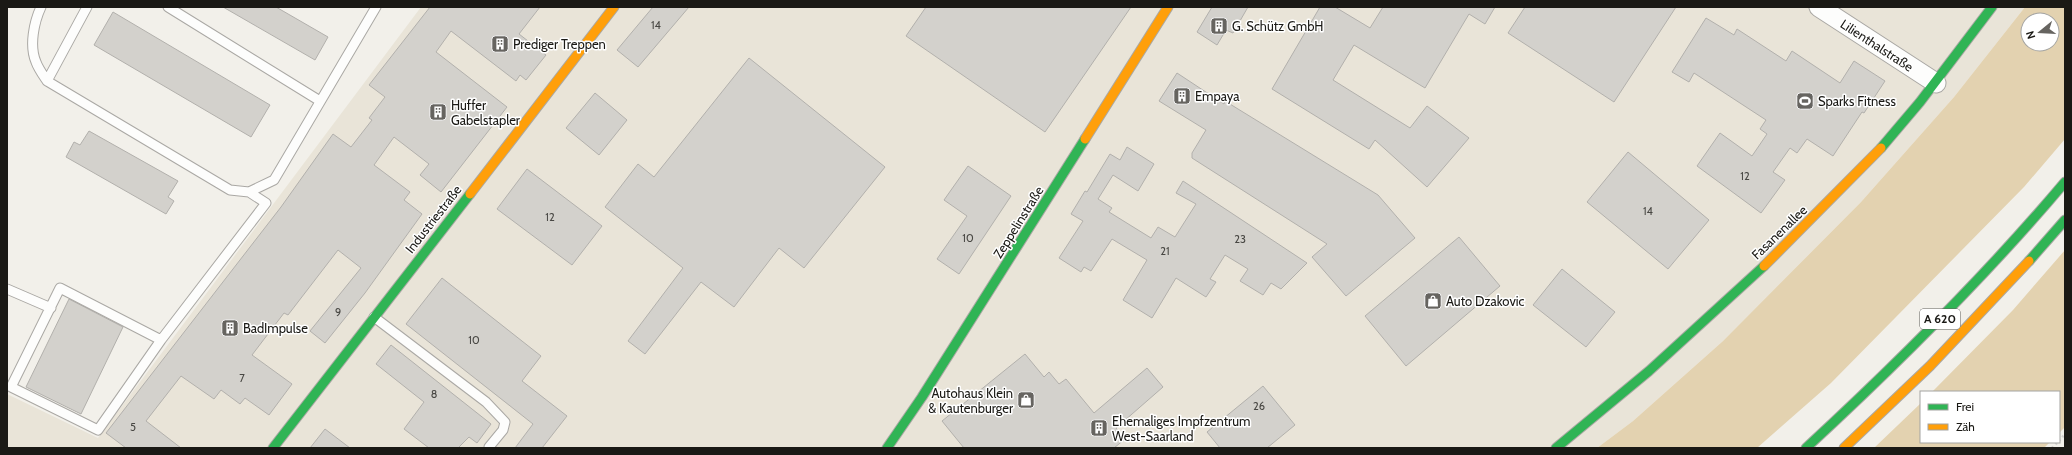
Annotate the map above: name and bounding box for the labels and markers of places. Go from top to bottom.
building icon: G. Schütz GmbH [1209,16,1229,36]
place label: G. Schütz GmbH [1232,18,1323,34]
building icon: Prediger Treppen [490,34,510,54]
place label: Prediger Treppen [513,36,606,52]
building icon: Empaya [1172,86,1192,106]
place label: Empaya [1195,88,1240,104]
sports icon: Sparks Fitness [1795,91,1815,111]
place label: Sparks Fitness [1818,93,1896,109]
place label: Huffer Gabelstapler [451,97,521,128]
building icon: Huffer Gabelstapler [428,102,448,122]
shop icon: Auto Dzakovic [1423,291,1443,311]
place label: Auto Dzakovic [1446,293,1525,309]
building icon: BadImpulse [220,318,240,338]
place label: BadImpulse [243,320,308,336]
place label: Autohaus Klein & Kautenburger [928,385,1014,416]
shop icon: Autohaus Klein & Kautenburger [1016,390,1036,410]
place label: Ehemaliges Impfzentrum West-Saarland [1112,413,1250,444]
building icon: Ehemaliges Impfzentrum West-Saarland [1089,418,1109,438]

